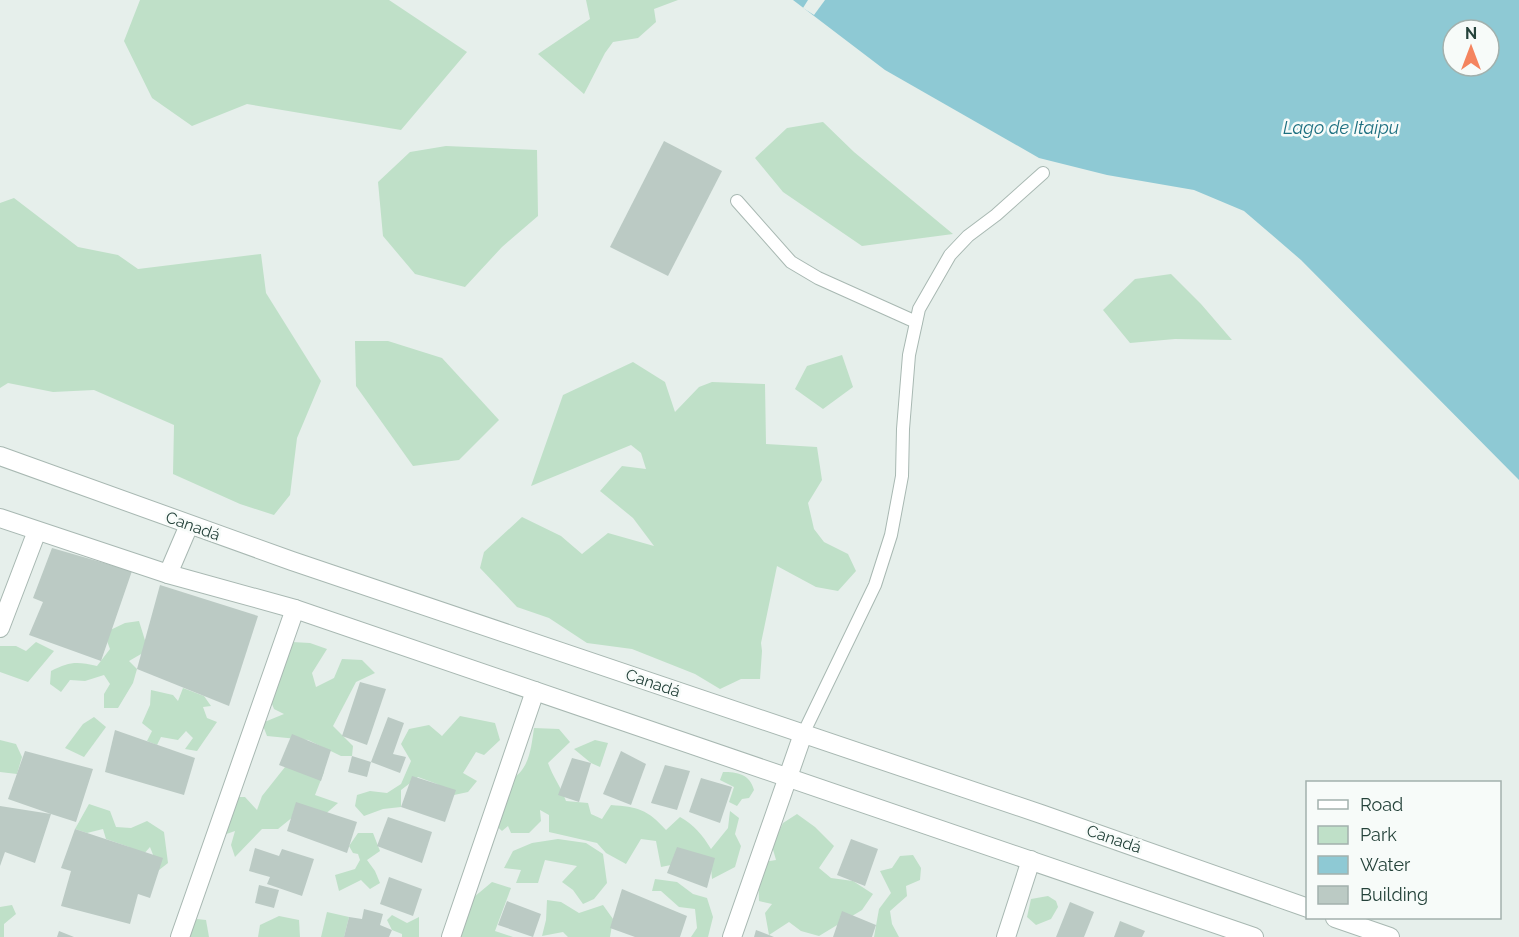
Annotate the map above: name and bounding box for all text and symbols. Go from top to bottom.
north arrow [1441,18,1501,78]
text: N [1465,24,1477,43]
water label: Lago de Itaipu [1283,117,1399,138]
street label: Canadá [163,507,223,545]
street label: Canadá [623,665,683,701]
legend [1306,781,1501,919]
text: Road [1360,794,1403,815]
street label: Canadá [1084,821,1144,857]
text: Park [1360,824,1397,845]
text: Water [1360,854,1411,875]
text: Building [1360,884,1428,905]

